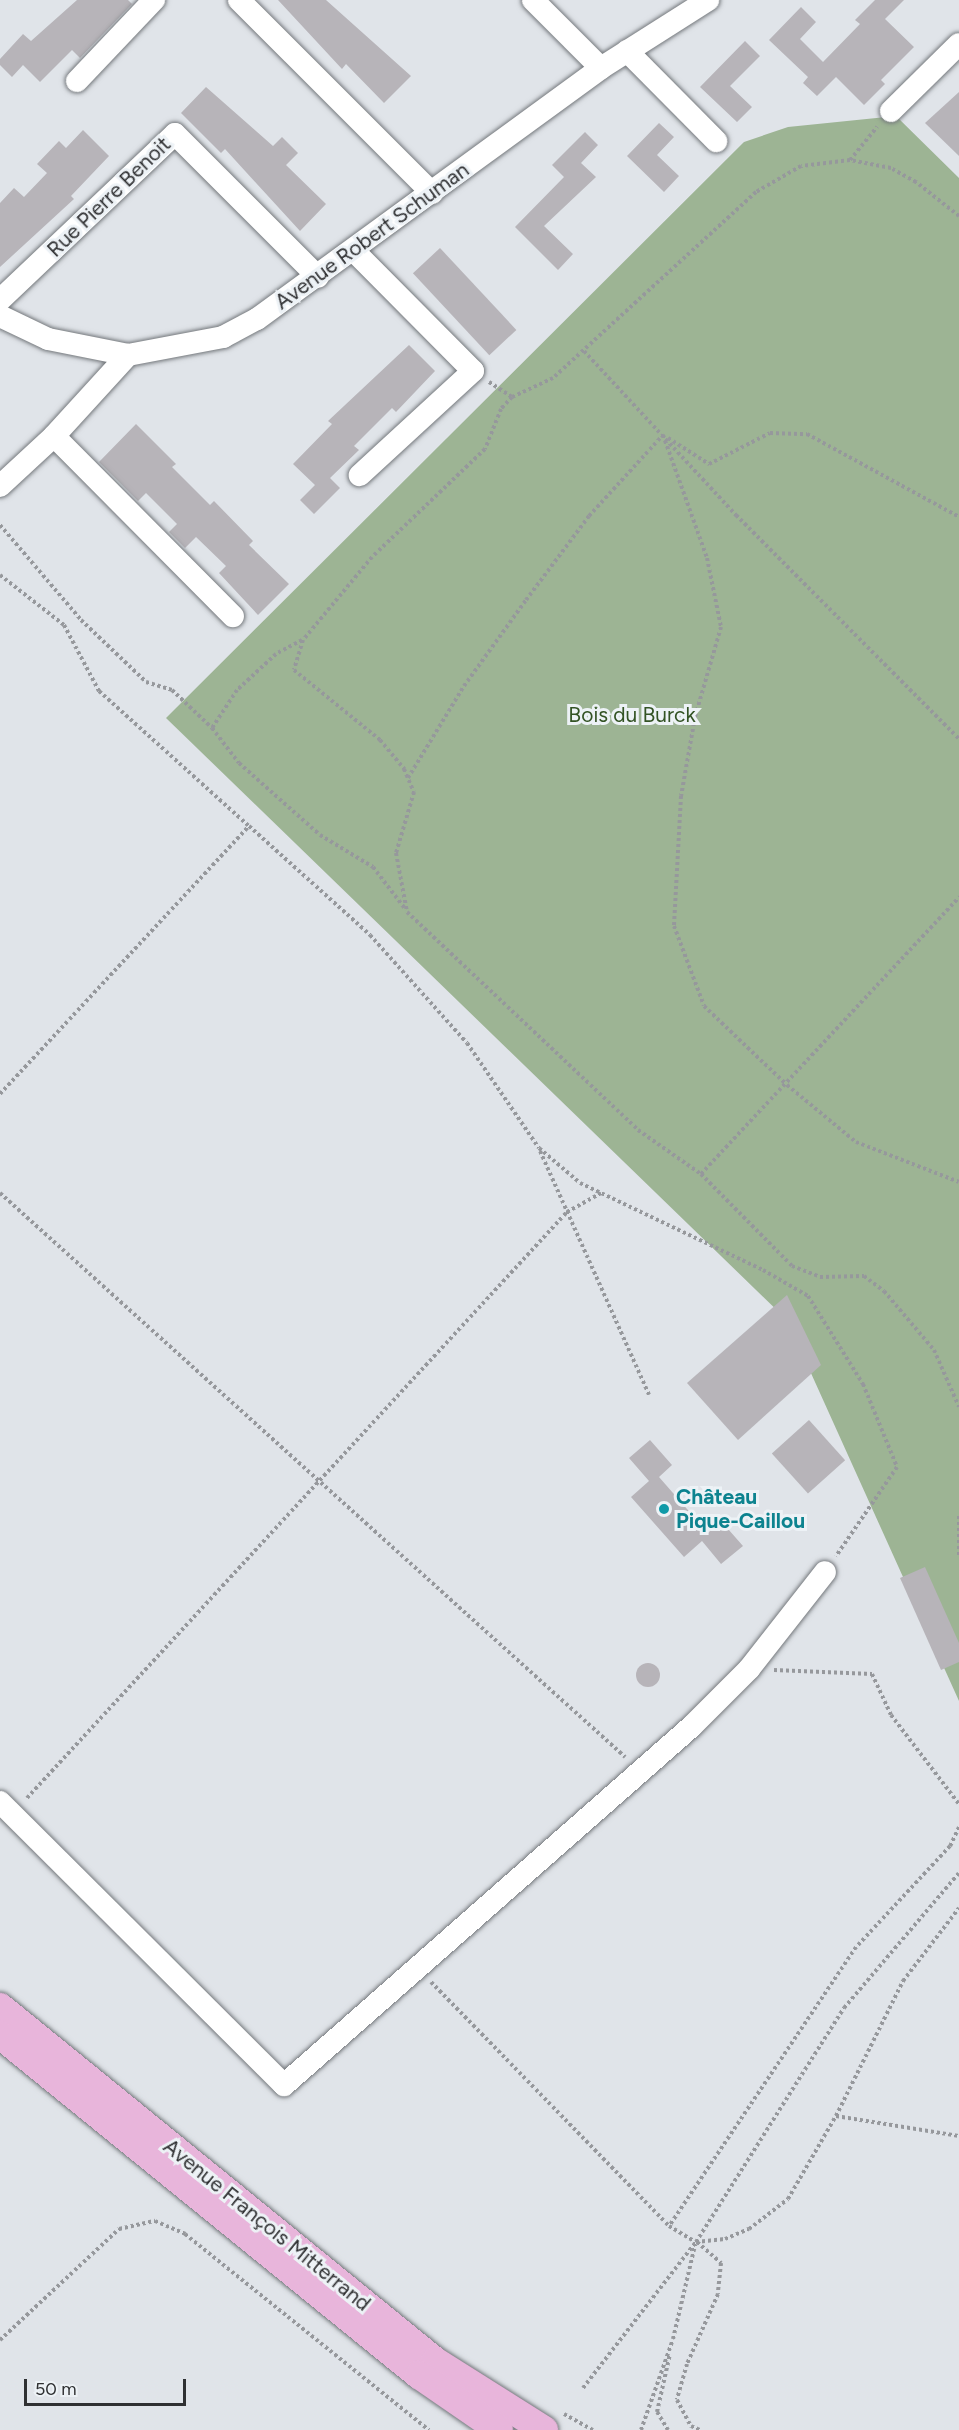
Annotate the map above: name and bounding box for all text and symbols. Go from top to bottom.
street label: Rue Pierre Benoit [42,132,176,262]
street label: Avenue Robert Schuman [270,157,474,315]
park label: Bois du Burck [568,702,696,728]
place label: Château Pique-Caillou [676,1484,805,1534]
marker: Château Pique-Caillou [657,1502,671,1516]
street label: Avenue François Mitterrand [158,2134,376,2316]
scale bar [27,2367,189,2405]
text: 50 m [35,2378,77,2400]

